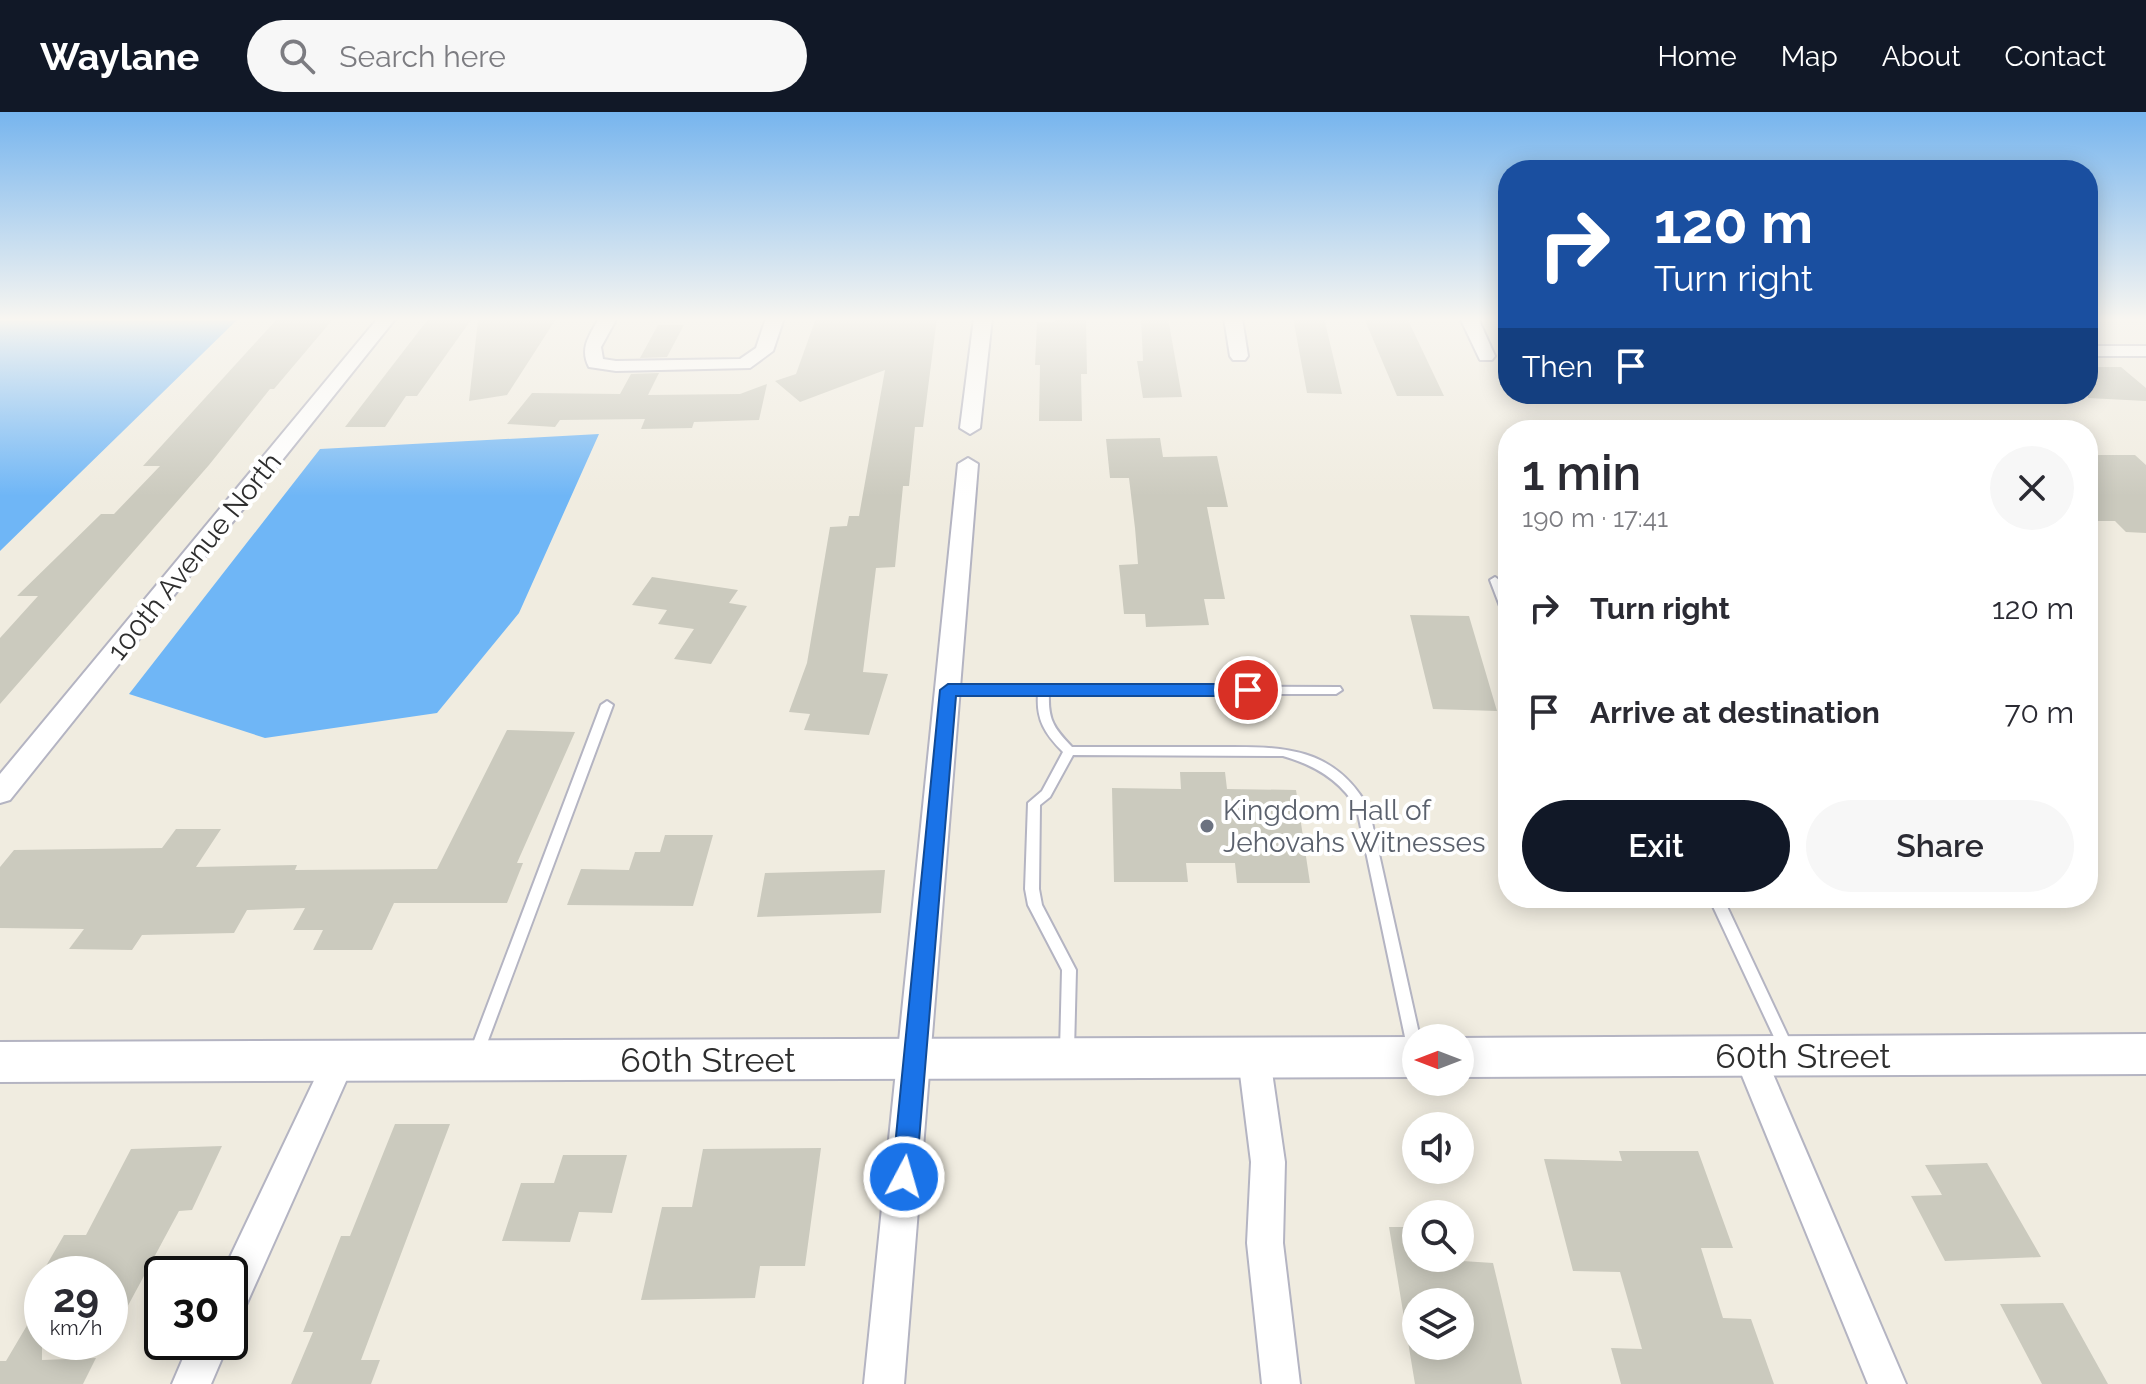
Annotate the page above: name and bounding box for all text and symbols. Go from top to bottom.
search box [247,20,807,92]
text: Waylane [40,34,199,79]
icon: search [275,34,319,78]
text: Search here [339,39,506,74]
text: Home [1657,40,1737,73]
text: Map [1781,40,1838,73]
text: About [1882,40,1961,73]
text: Contact [2005,40,2106,73]
text: 120 m [1654,190,1813,256]
icon: right [1522,192,1626,296]
text: Turn right [1654,257,1813,299]
icon: arrive [1609,344,1653,388]
text: Then [1522,349,1593,384]
text: 1 min [1522,445,1641,501]
street label: 100th Avenue North [101,446,288,667]
button: close [1990,446,2074,530]
text: 190 m · 17:41 [1522,503,1668,533]
icon: right [1522,586,1566,630]
text: Turn right [1590,591,1730,626]
text: 120 m [1992,591,2074,626]
pin [1214,656,1282,724]
icon: arrive [1226,668,1270,712]
icon: arrive [1522,690,1566,734]
text: Arrive at destination [1590,695,1880,730]
text: 70 m [2004,695,2074,730]
place label: Kingdom Hall of Jehovahs Witnesses [1223,794,1486,859]
button: Exit [1522,800,1790,892]
button: Share [1806,800,2074,892]
marker: Kingdom Hall of Jehovahs Witnesses [1198,817,1216,835]
north arrow [1402,1024,1474,1096]
map controls [1402,1024,1474,1360]
street label: 60th Street [1715,1036,1891,1076]
street label: 60th Street [620,1040,796,1080]
button: sound [1402,1112,1474,1184]
position arrow [862,1135,946,1219]
button: search [1402,1200,1474,1272]
speed limit sign: 30 [144,1256,248,1360]
text: 29 [53,1274,99,1321]
button: layers [1402,1288,1474,1360]
text: km/h [50,1316,102,1340]

